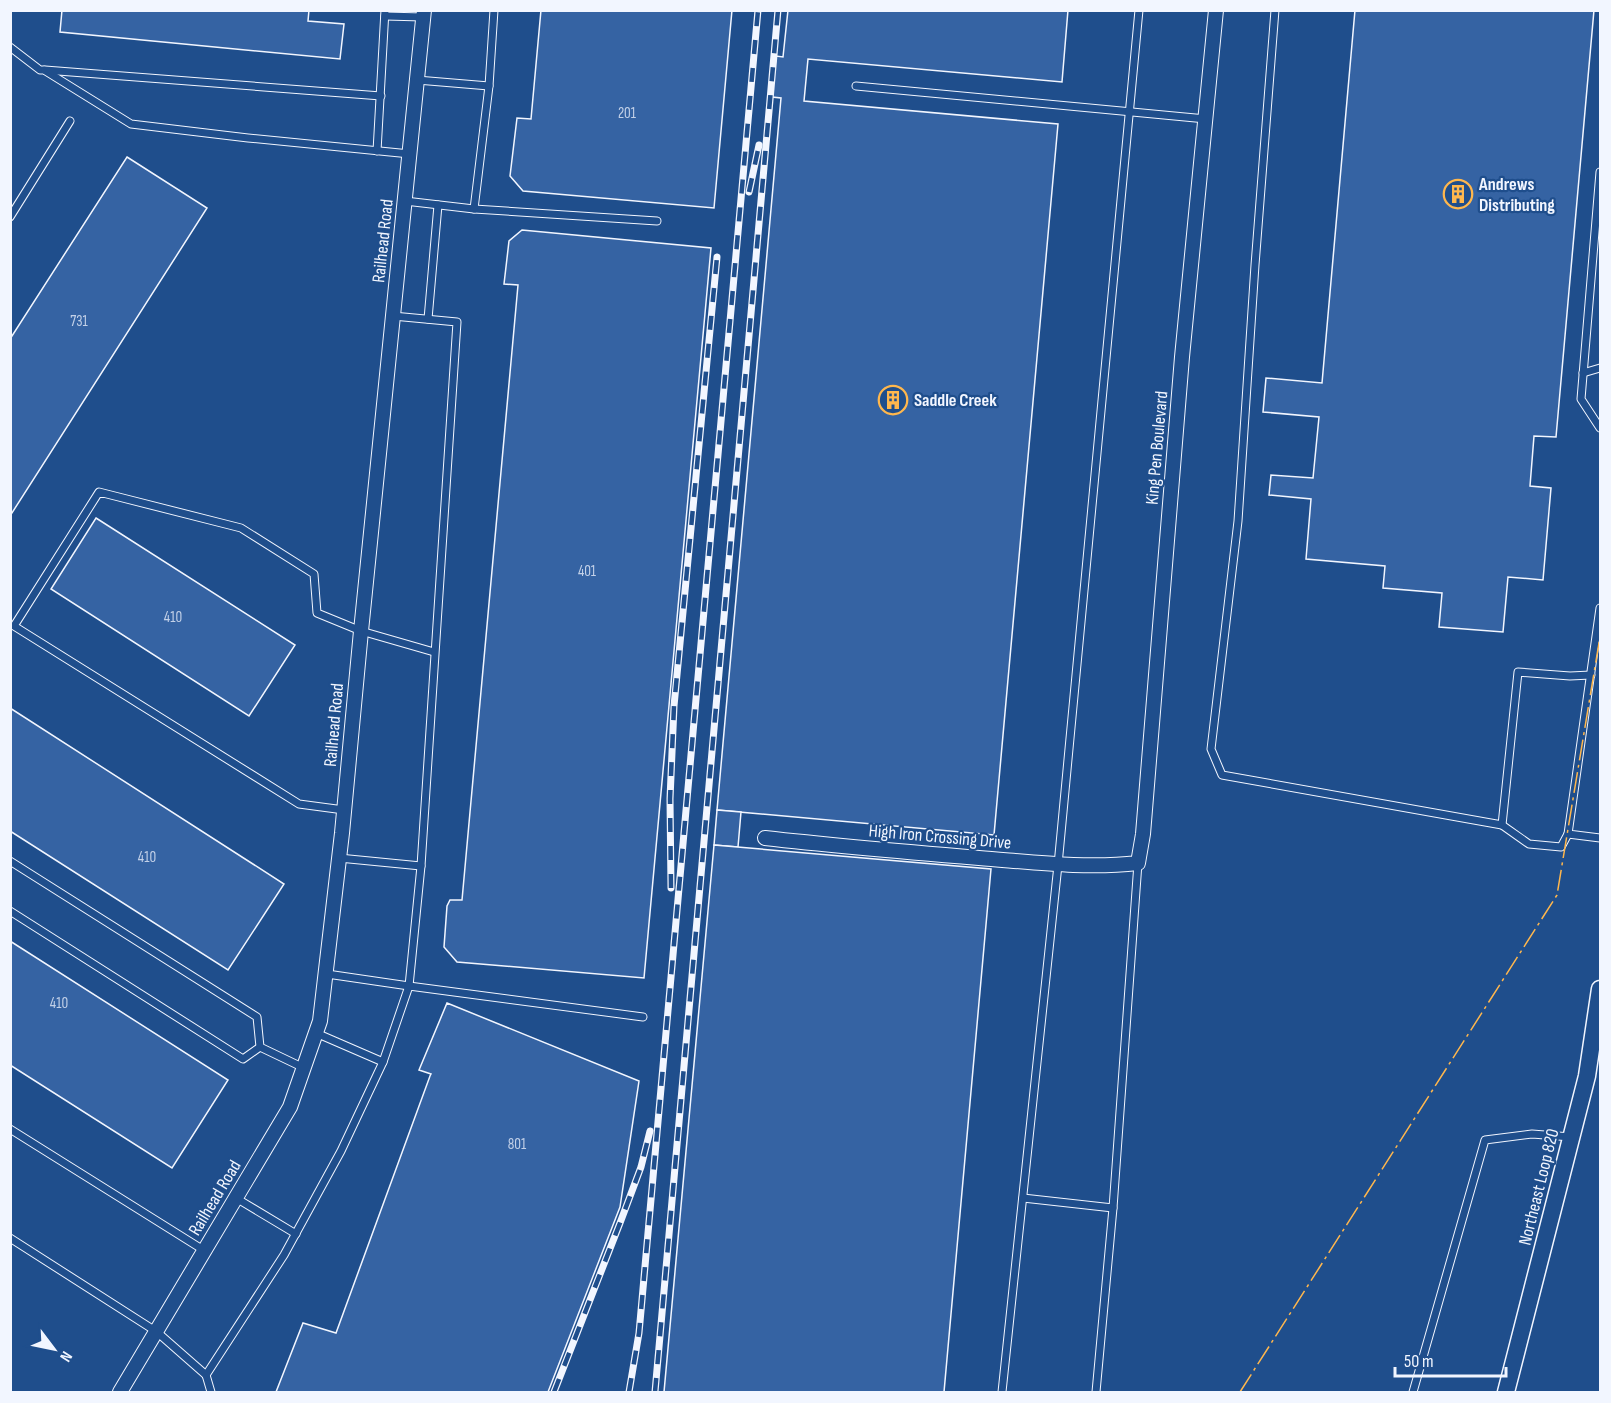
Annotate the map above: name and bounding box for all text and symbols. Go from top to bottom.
house number: 201 [618,104,637,123]
place label: Andrews Distributing [1478,174,1555,216]
building icon: Andrews Distributing [1442,178,1474,210]
street label: Railhead Road [368,198,398,284]
house number: 731 [70,312,89,331]
building icon: Saddle Creek [877,384,909,416]
place label: Saddle Creek [914,390,997,411]
street label: King Pen Boulevard [1142,390,1172,506]
house number: 401 [578,562,597,581]
house number: 410 [164,608,182,627]
street label: Railhead Road [320,682,348,768]
street label: High Iron Crossing Drive [868,820,1012,854]
house number: 410 [138,848,156,867]
house number: 410 [50,994,68,1013]
street label: Northeast Loop 820 [1514,1126,1564,1248]
house number: 801 [508,1135,527,1154]
street label: Railhead Road [184,1157,246,1239]
north arrow [24,1319,84,1379]
scale bar [1395,1340,1506,1378]
text: N [55,1347,76,1365]
text: 50 m [1404,1351,1434,1372]

